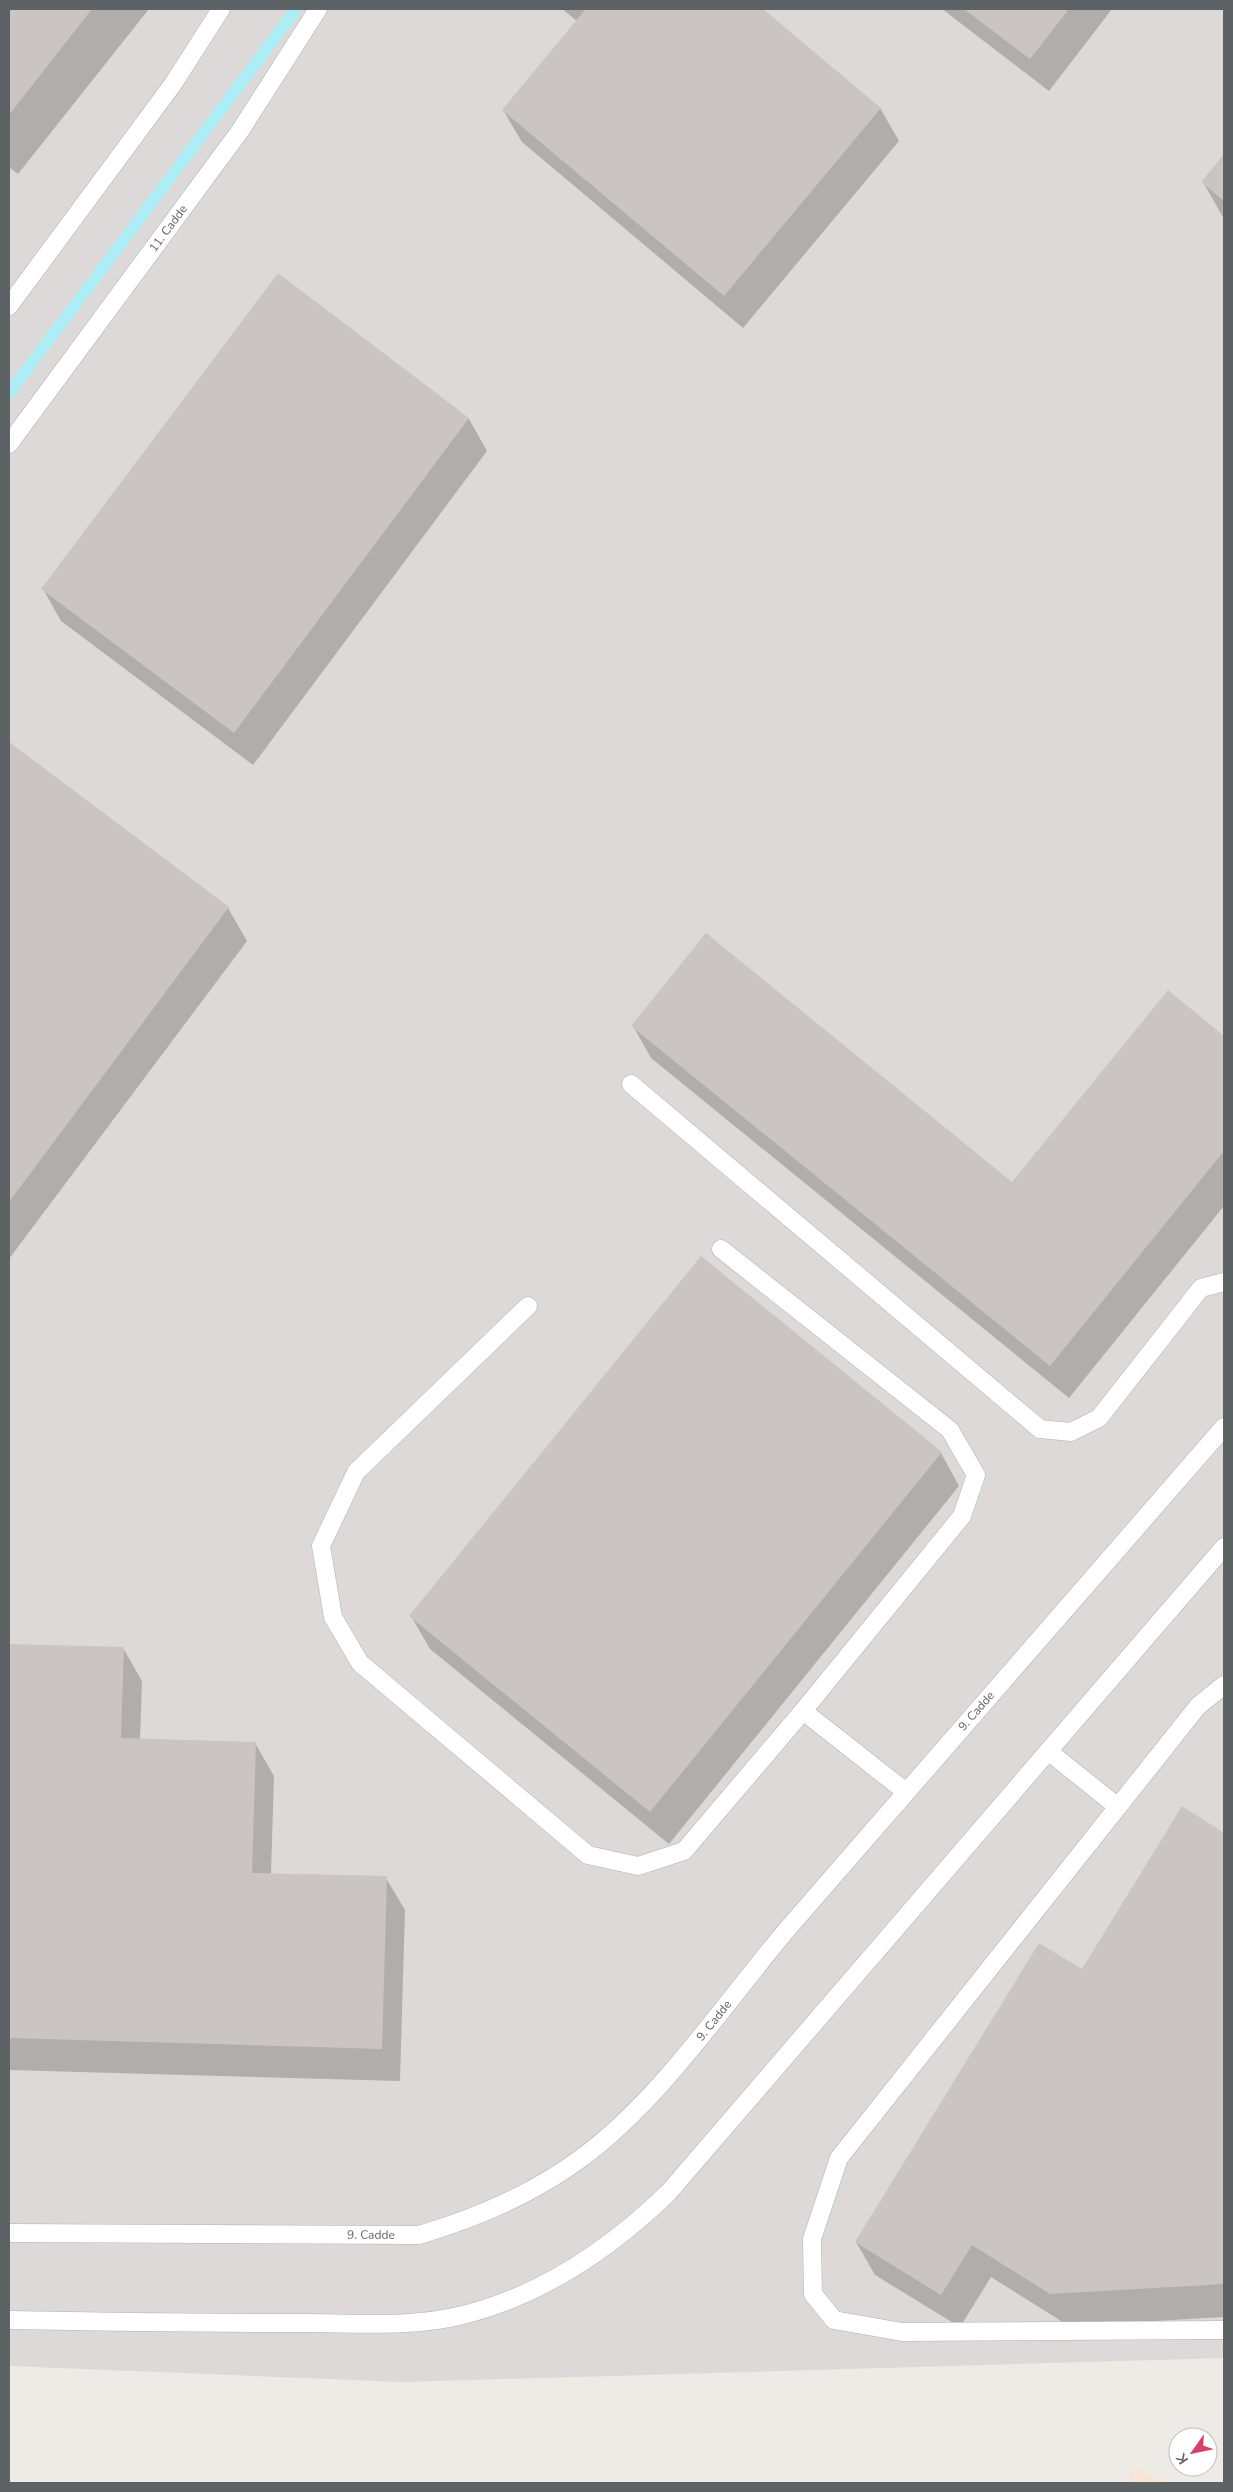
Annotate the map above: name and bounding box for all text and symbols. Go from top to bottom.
street label: 11. Cadde [145,202,191,255]
street label: 9. Cadde [955,1688,998,1734]
street label: 9. Cadde [693,1997,735,2044]
street label: 9. Cadde [347,2227,395,2243]
north arrow [1168,2427,1218,2477]
text: K [1172,2449,1193,2468]

